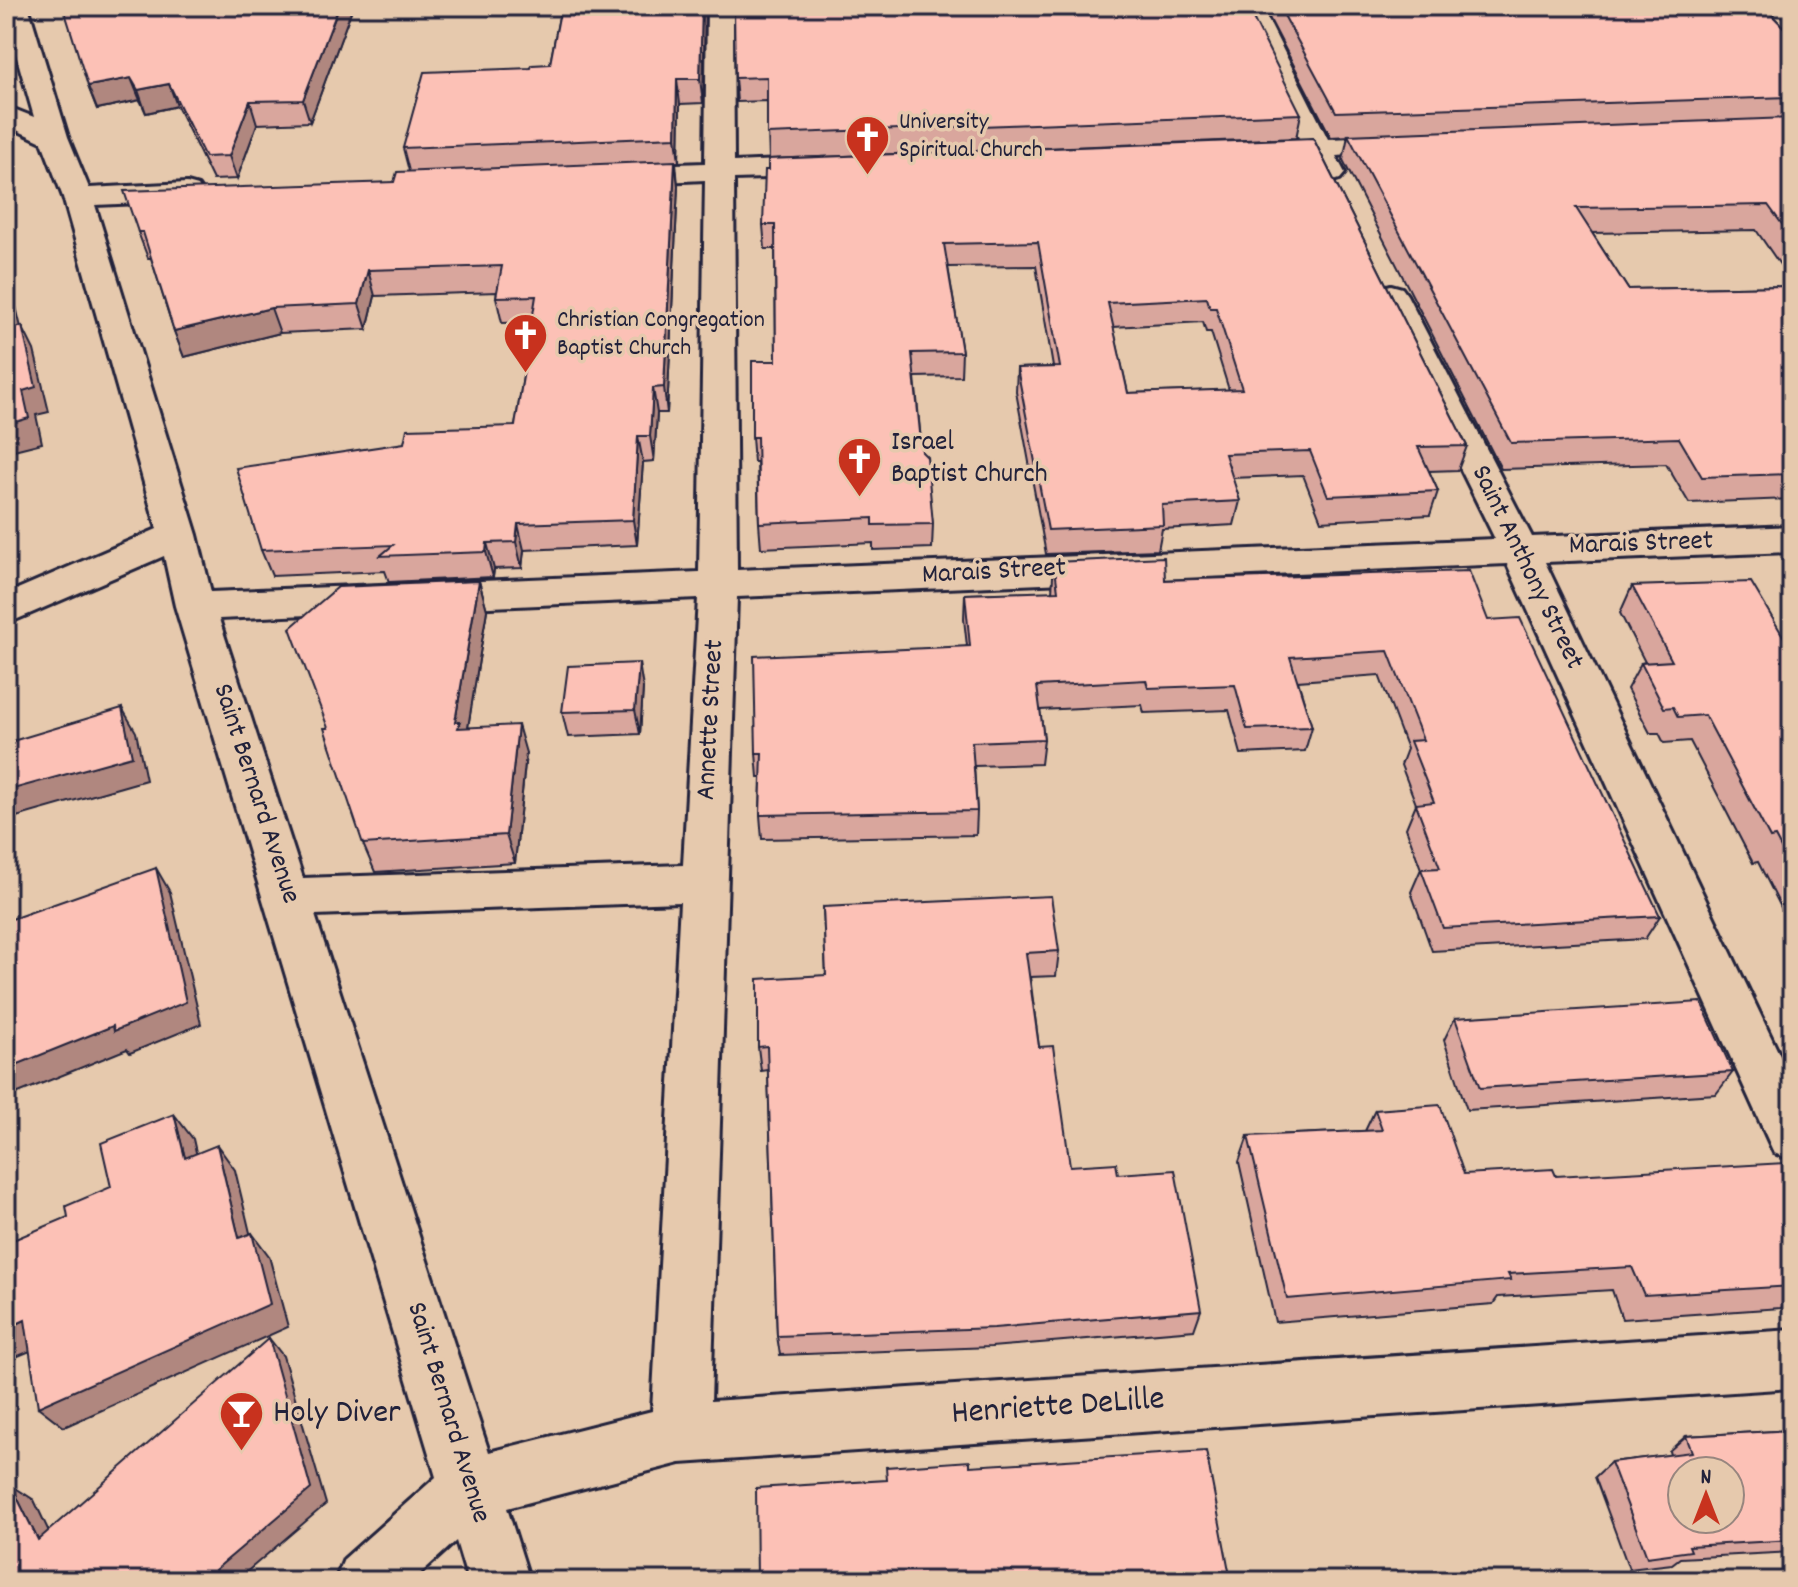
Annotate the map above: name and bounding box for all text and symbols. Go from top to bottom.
place label: University Spiritual Church [899,106,1043,168]
church icon: University Spiritual Church [844,113,892,176]
place label: Christian Congregation Baptist Church [557,304,765,366]
church icon: Christian Congregation Baptist Church [502,311,550,374]
place label: Israel Baptist Church [891,424,1048,496]
church icon: Israel Baptist Church [836,436,884,499]
street label: Saint Anthony Street [1459,459,1593,677]
street label: Marais Street [1568,522,1714,568]
street label: Marais Street [921,549,1067,597]
street label: Annette Street [688,639,736,801]
street label: Saint Bernard Avenue [201,679,309,909]
street label: Saint Bernard Avenue [394,1298,500,1528]
street label: Henriette DeLille [950,1376,1166,1440]
bar icon: Holy Diver [218,1390,266,1453]
place label: Holy Diver [273,1390,401,1439]
north arrow [1666,1455,1746,1535]
text: N [1701,1463,1712,1494]

